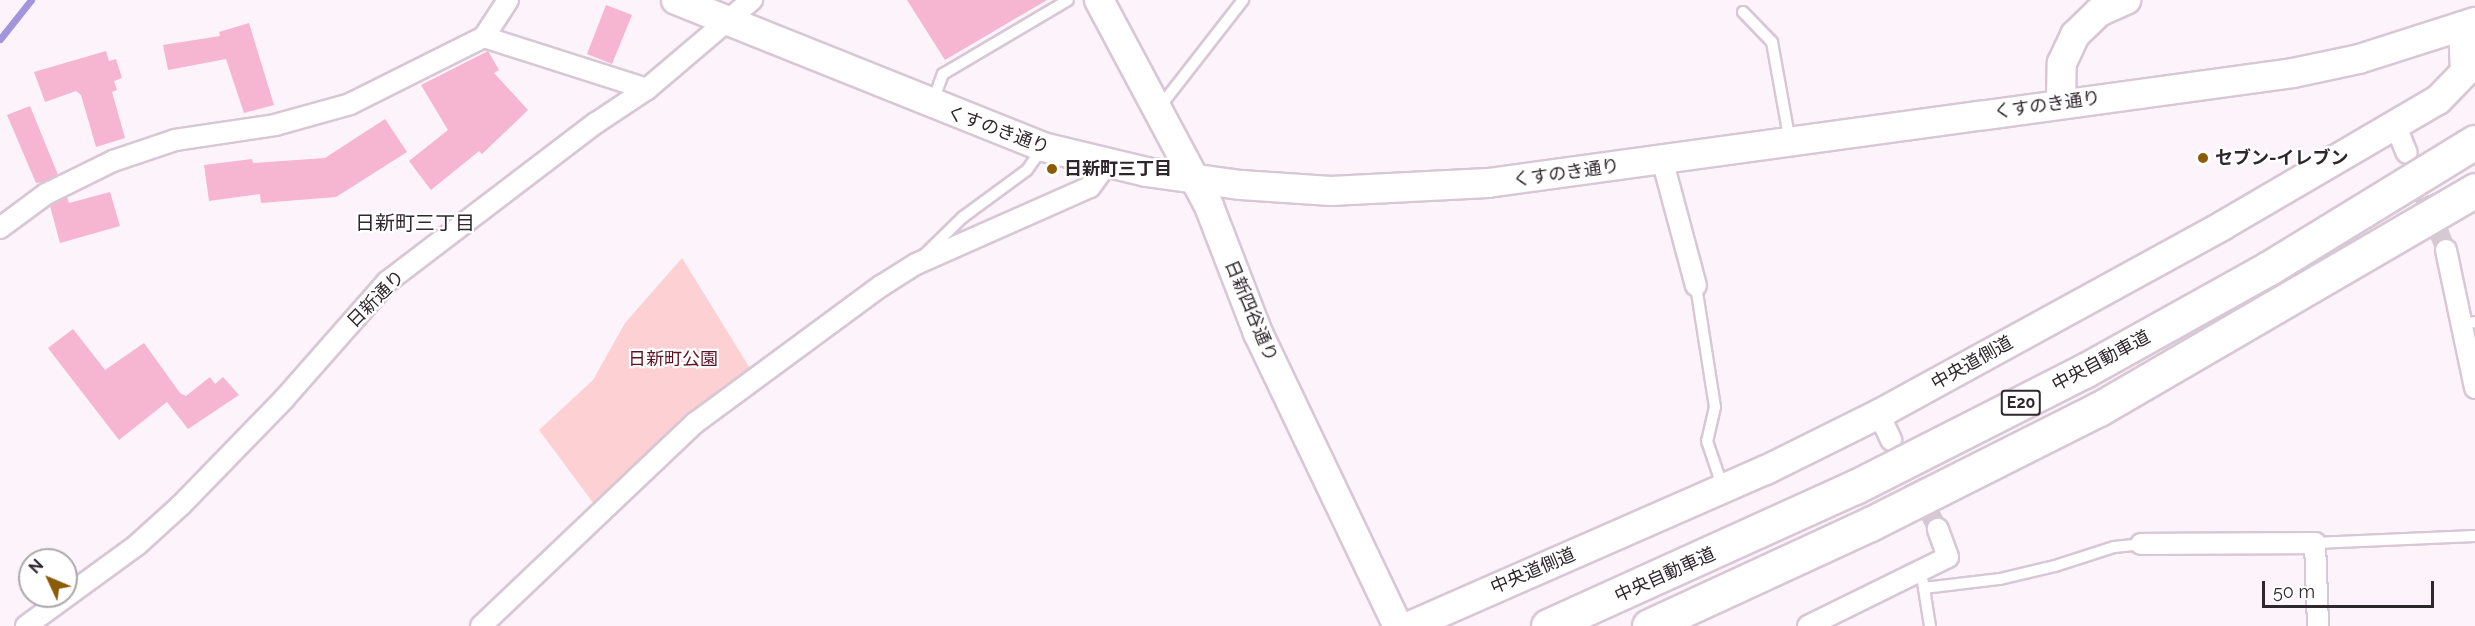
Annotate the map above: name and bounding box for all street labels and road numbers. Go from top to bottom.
street label: くすのき通り [1992,87,2102,123]
street label: くすのき通り [944,101,1052,159]
street label: くすのき通り [1511,155,1621,191]
street label: 日新四谷通り [1220,257,1282,365]
street label: 日新通り [343,266,409,332]
street label: 中央自動車道 [2048,326,2154,396]
street label: 中央道側道 [1927,332,2017,394]
road number: E20 [2000,390,2042,416]
street label: 中央道側道 [1487,543,1579,599]
street label: 中央自動車道 [1611,543,1719,607]

